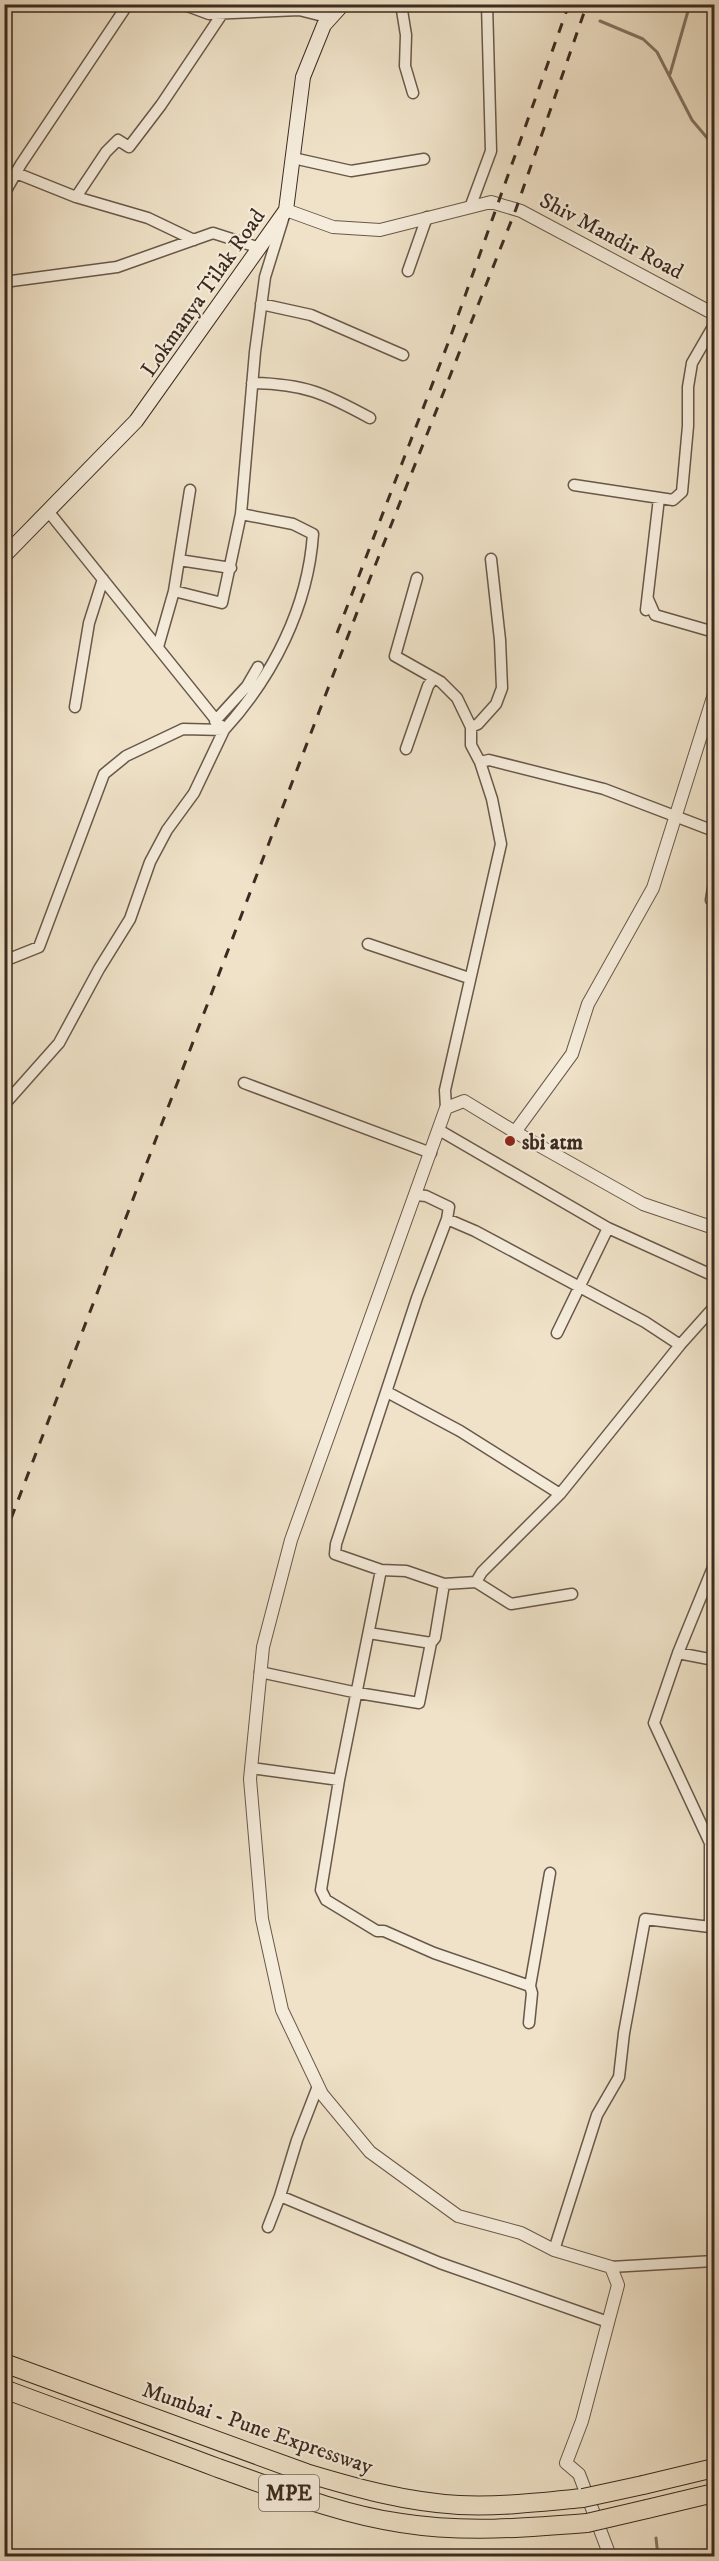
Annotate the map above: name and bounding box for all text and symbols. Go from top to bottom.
street label: Shiv Mandir Road [535,187,688,286]
street label: Lokmanya Tilak Road [135,204,271,382]
place label: sbi atm [522,1129,583,1156]
marker: sbi atm [503,1134,517,1148]
street label: Mumbai - Pune Expressway [139,2376,377,2481]
road number: MPE [259,2475,319,2511]

